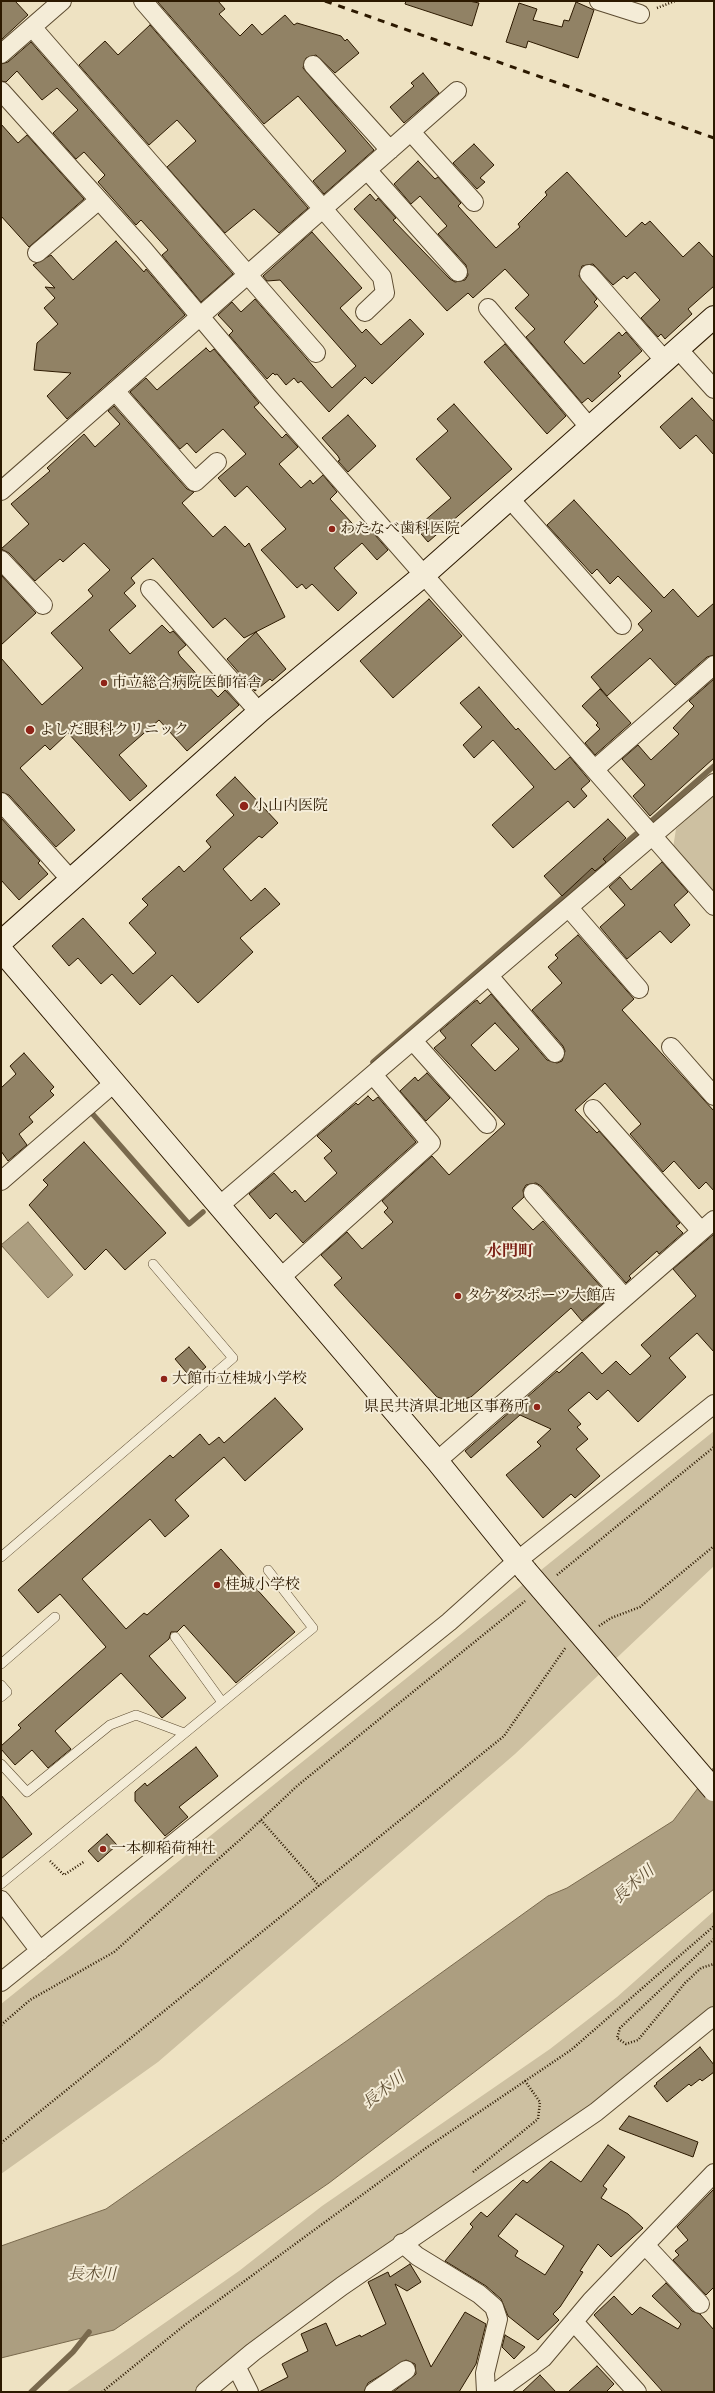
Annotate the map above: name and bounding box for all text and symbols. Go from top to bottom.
place label: わたなべ歯科医院 [340,520,460,538]
marker: わたなべ歯科医院 [327,524,337,534]
place label: 市立総合病院医師宿舎 [112,674,262,692]
marker: 市立総合病院医師宿舎 [99,678,109,688]
place label: よしだ眼科クリニック [39,721,189,739]
marker: よしだ眼科クリニック [24,724,36,736]
place label: 小山内医院 [253,797,328,815]
marker: 小山内医院 [238,800,250,812]
district label: 水門町 [486,1242,534,1262]
place label: タケダスポーツ大館店 [466,1287,616,1305]
marker: タケダスポーツ大館店 [453,1291,463,1301]
place label: 大館市立桂城小学校 [172,1370,307,1388]
marker: 大館市立桂城小学校 [159,1374,169,1384]
place label: 県民共済県北地区事務所 [364,1398,529,1416]
marker: 県民共済県北地区事務所 [532,1402,542,1412]
place label: 桂城小学校 [225,1576,300,1594]
marker: 桂城小学校 [212,1580,222,1590]
place label: 一本柳稻荷神社 [111,1840,216,1858]
marker: 一本柳稻荷神社 [98,1844,108,1854]
water label: 長木川 [610,1862,658,1908]
water label: 長木川 [359,2069,409,2113]
water label: 長木川 [68,2265,116,2285]

